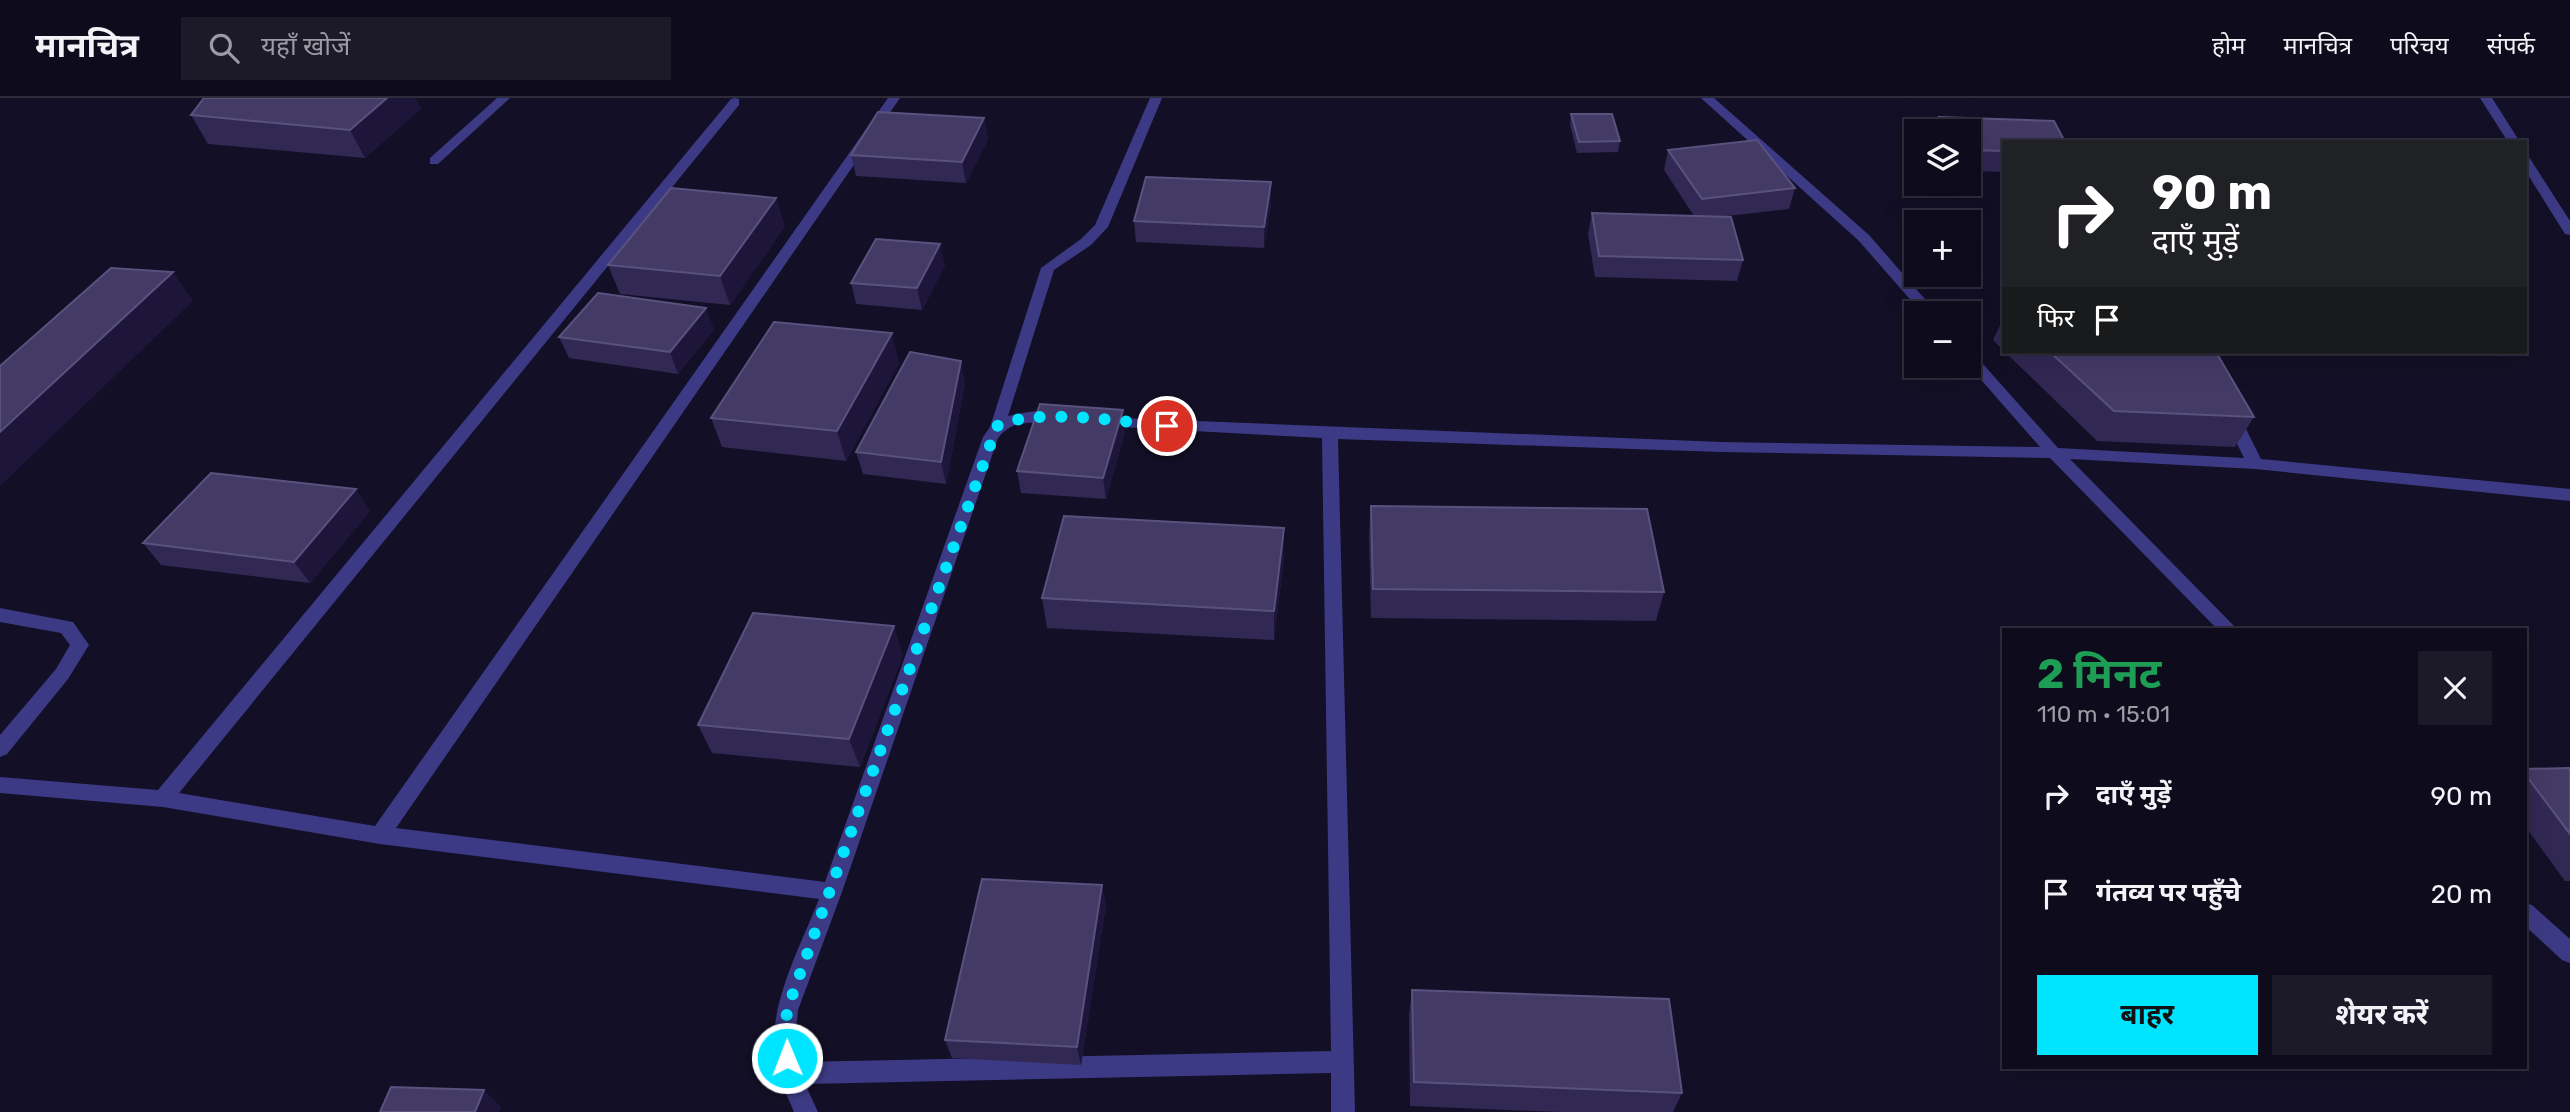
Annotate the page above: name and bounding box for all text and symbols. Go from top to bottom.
search box [181,17,671,80]
text: मानचित्र [35,26,139,65]
icon: search [205,29,243,67]
text: यहाँ खोजें [261,31,350,62]
text: होम [2212,32,2245,60]
text: मानचित्र [2283,32,2352,60]
text: परिचय [2390,32,2449,60]
text: संपर्क [2487,32,2535,60]
map controls [1904,119,1981,378]
button: layers [1904,119,1981,196]
text: 90 m [2152,163,2272,221]
icon: right [2037,168,2128,259]
button: + [1904,210,1981,287]
text: दाएँ मुड़ें [2152,222,2239,260]
button: − [1904,301,1981,378]
icon: arrive [2088,301,2126,339]
text: फिर [2037,303,2074,334]
pin [1137,396,1197,456]
icon: arrive [1148,407,1186,445]
text: 2 मिनट [2037,649,2161,699]
button: close [2418,651,2492,725]
text: 110 m · 15:01 [2037,700,2170,728]
icon: right [2037,777,2075,815]
text: दाएँ मुड़ें [2096,779,2171,810]
text: 90 m [2431,781,2492,812]
icon: arrive [2037,875,2075,913]
text: गंतव्य पर पहुँचे [2096,877,2241,908]
text: 20 m [2431,879,2492,910]
button: बाहर [2037,975,2258,1055]
button: शेयर करें [2272,975,2492,1055]
position arrow [750,1021,824,1095]

